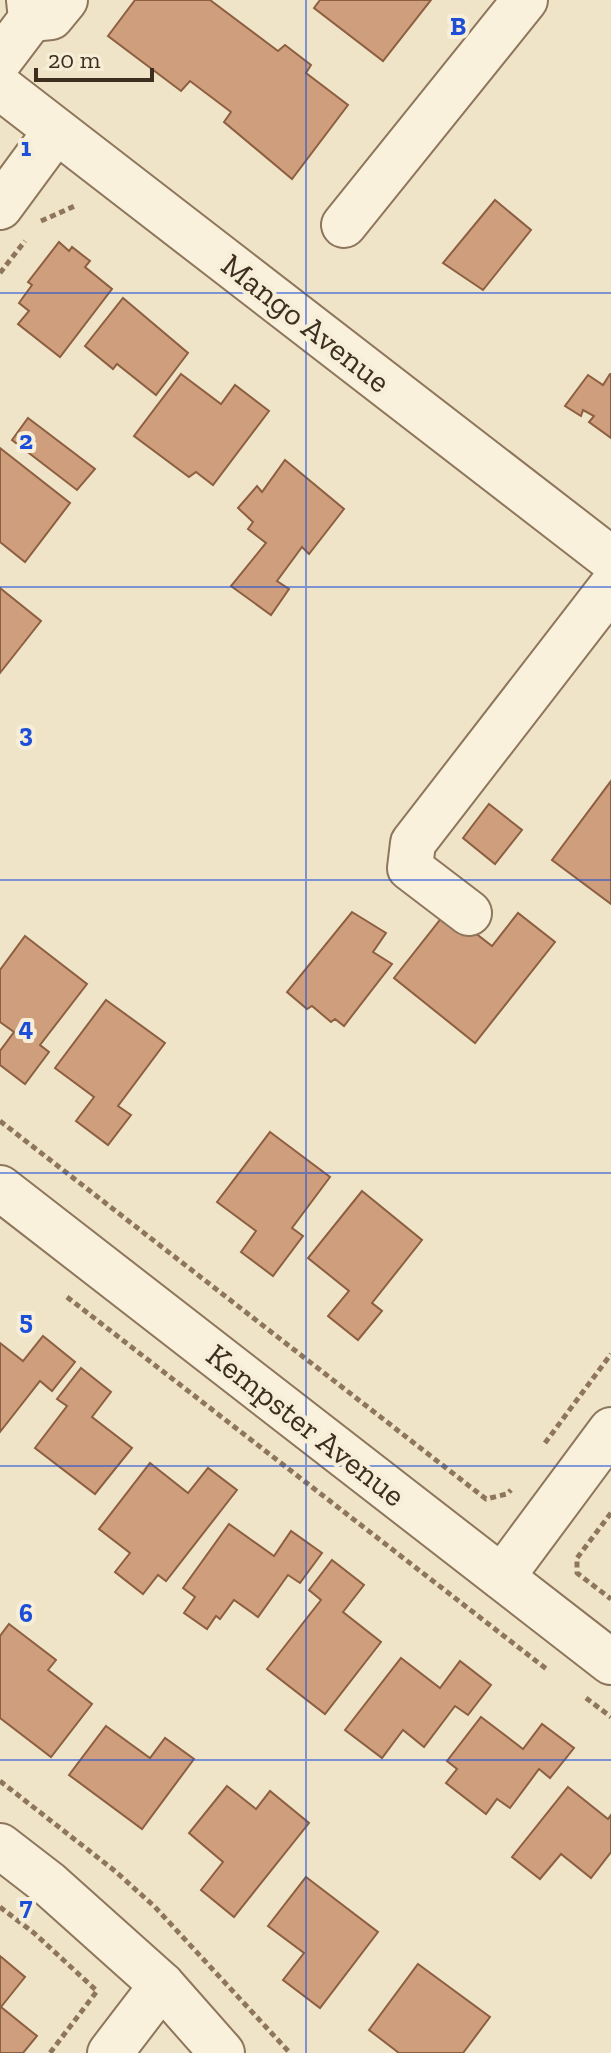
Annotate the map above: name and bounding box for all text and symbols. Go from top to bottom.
text: B [450,10,466,42]
scale bar [36,32,152,82]
text: 20 m [48,45,101,74]
text: 1 [21,131,32,163]
street label: Mango Avenue [214,245,398,401]
text: 2 [19,424,33,456]
text: 3 [19,717,33,749]
text: 4 [19,1011,34,1043]
text: 5 [19,1304,33,1336]
street label: Kempster Avenue [199,1336,413,1514]
text: 6 [19,1597,33,1629]
text: 7 [20,1890,33,1922]

